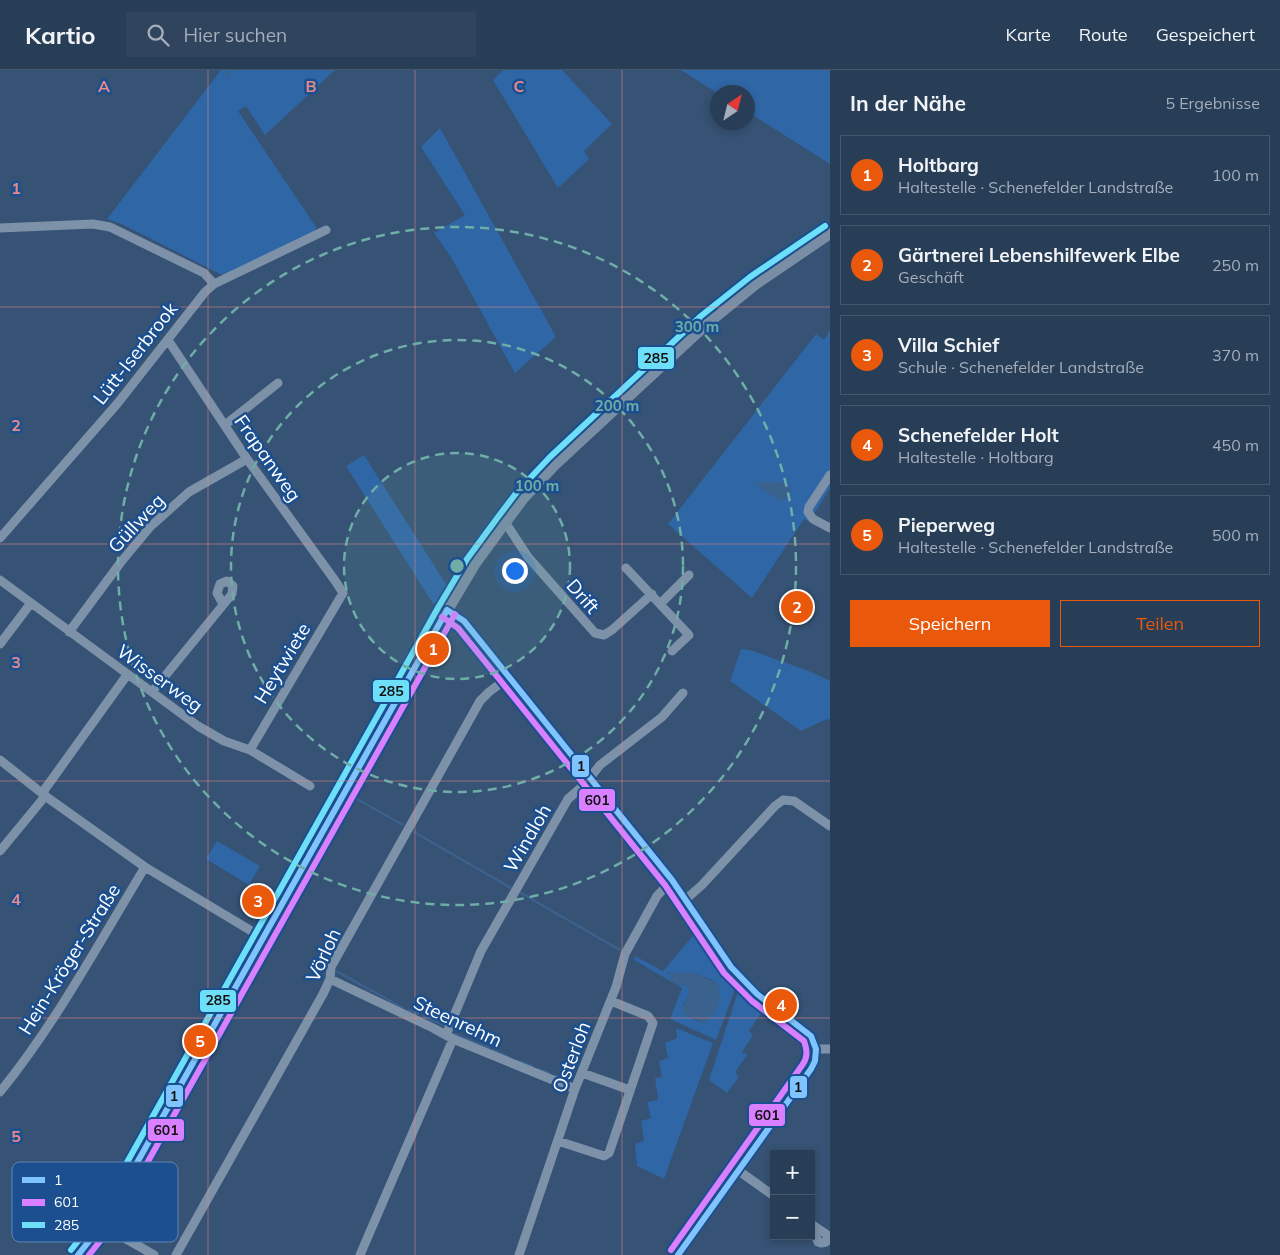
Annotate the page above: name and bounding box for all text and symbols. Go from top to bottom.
search box [126,12,476,57]
text: Kartio [25,20,96,50]
icon: search [144,21,172,49]
text: Hier suchen [184,23,287,47]
text: Karte [1006,23,1051,46]
text: Route [1079,23,1128,46]
text: Gespeichert [1156,23,1255,46]
text: A [98,76,110,96]
text: B [305,76,317,96]
text: C [514,76,525,96]
north arrow [710,85,755,130]
text: In der Nähe [850,90,966,116]
text: 5 Ergebnisse [1165,93,1260,113]
text: Holtbarg [898,153,979,177]
text: 1 [862,165,872,185]
text: 100 m [1212,165,1259,185]
text: Haltestelle · Schenefelder Landstraße [898,177,1173,197]
text: 1 [11,178,21,198]
text: Gärtnerei Lebenshilfewerk Elbe [898,243,1180,267]
text: 2 [862,255,872,275]
text: 250 m [1212,255,1259,275]
text: Geschäft [898,267,964,287]
street label: Lütt-Iserbrook [88,297,183,409]
text: 300 m [675,317,719,336]
text: Villa Schief [898,333,999,357]
text: 3 [862,345,872,365]
text: 370 m [1212,345,1259,365]
line badge: 285 [637,346,675,370]
text: 285 [643,349,669,367]
text: Schule · Schenefelder Landstraße [898,357,1144,377]
text: 200 m [595,396,639,415]
street label: Frapanweg [229,410,307,506]
text: 2 [11,415,21,435]
text: Schenefelder Holt [898,423,1059,447]
text: 4 [862,435,872,455]
text: 450 m [1212,435,1259,455]
text: Haltestelle · Holtbarg [898,447,1054,467]
text: 100 m [515,476,559,495]
street label: Güllweg [103,488,169,558]
text: Pieperweg [898,513,995,537]
text: 5 [862,525,872,545]
text: 500 m [1212,525,1259,545]
text: Haltestelle · Schenefelder Landstraße [898,537,1173,557]
centre of rings [448,557,466,575]
your location [502,558,528,584]
street label: Drift [561,574,605,619]
pin: 2 [781,588,813,626]
button: Speichern [850,600,1050,647]
button: Teilen [1060,600,1260,647]
street label: Heytwiete [249,618,315,708]
pin: 1 [417,630,449,668]
street label: Wisserweg [112,639,208,717]
text: 3 [11,652,21,672]
line badge: 285 [372,679,410,703]
text: 285 [378,682,404,700]
line badge: 1 [571,754,590,778]
text: 1 [577,757,585,775]
line badge: 601 [578,788,616,812]
text: 601 [584,791,610,809]
street label: Windloh [498,800,556,876]
street label: Hein-Kröger-Straße [13,879,125,1039]
pin: 3 [242,882,274,920]
text: 4 [11,889,21,909]
street label: Vörloh [300,924,346,986]
pin: 4 [765,986,797,1024]
line badge: 285 [199,989,237,1013]
street label: Steenrehm [410,990,506,1052]
text: 285 [205,991,231,1009]
street label: Osterloh [546,1018,596,1096]
pin: 5 [184,1022,216,1060]
line badge: 1 [789,1075,808,1099]
text: 1 [794,1078,802,1096]
line badge: 1 [165,1084,184,1108]
text: 1 [170,1087,178,1105]
line badge: 601 [748,1103,786,1127]
text: 601 [754,1106,780,1124]
line badge: 601 [147,1118,185,1142]
text: 601 [153,1121,179,1139]
text: 5 [11,1126,21,1146]
map controls [770,1150,815,1240]
button: + [770,1150,815,1195]
legend [12,1162,178,1242]
text: 1 [54,1171,62,1189]
text: 601 [54,1193,79,1211]
button: − [770,1195,815,1240]
text: 285 [54,1216,79,1234]

